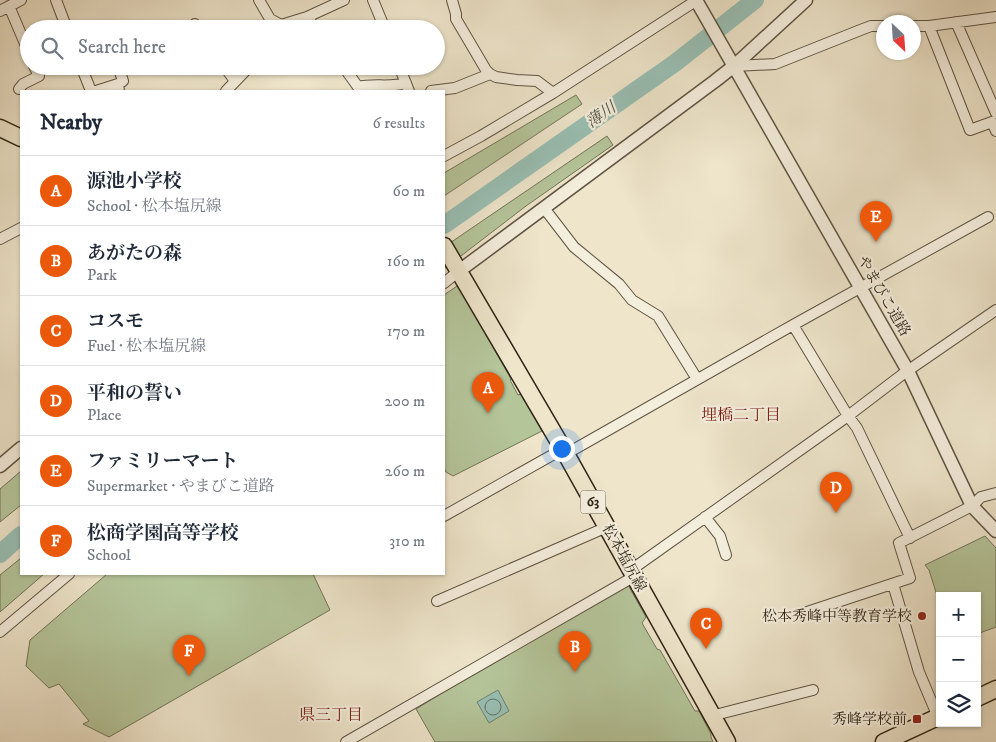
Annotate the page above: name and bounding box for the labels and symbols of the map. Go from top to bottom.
north arrow [876,15,921,60]
water label: 薄川 [582,96,621,132]
pin: E [860,201,892,242]
street label: やまびこ道路 [853,252,915,340]
pin: A [472,372,504,413]
district label: 埋橋二丁目 [701,405,781,425]
your location [549,436,575,462]
pin: D [820,472,852,513]
road number: 63 [580,491,606,514]
street label: 松本塩尻線 [598,521,650,595]
place label: 松本秀峰中等教育学校 [762,607,912,626]
pin: C [690,608,722,649]
marker: 松本秀峰中等教育学校 [916,610,928,622]
pin: B [559,631,591,672]
pin: F [173,635,205,676]
district label: 県三丁目 [299,705,363,725]
place label: 秀峰学校前 [832,710,907,729]
marker: 秀峰学校前 [911,713,923,725]

